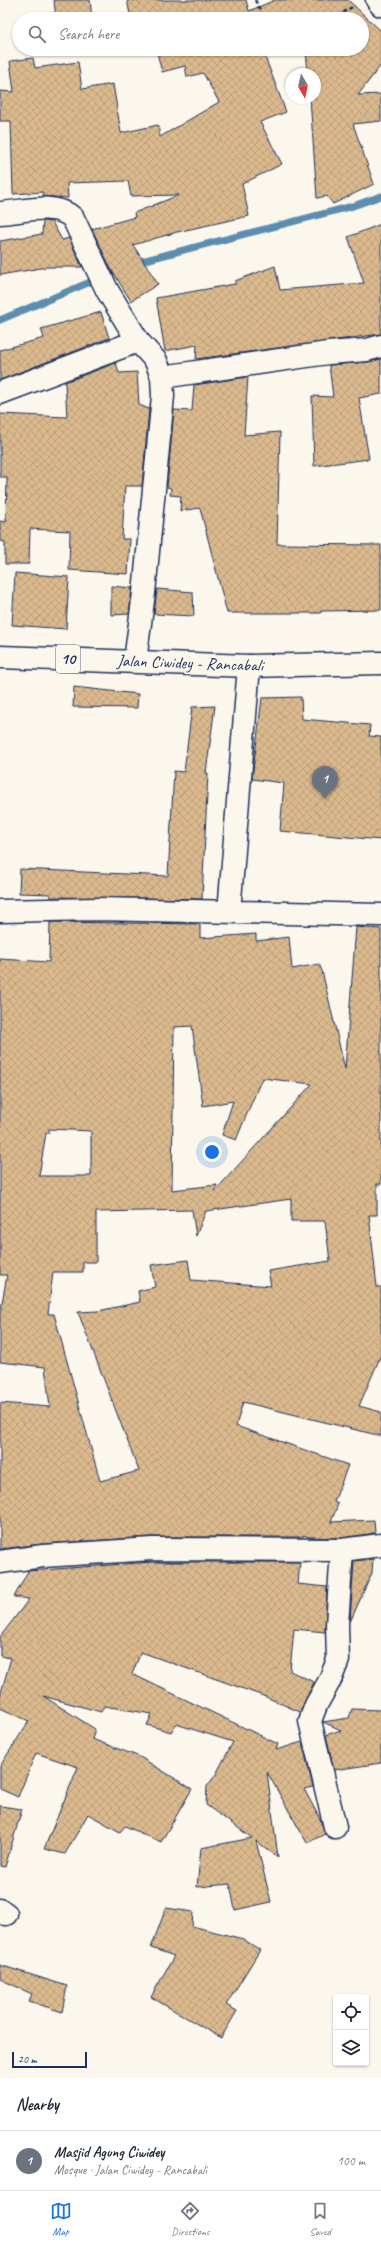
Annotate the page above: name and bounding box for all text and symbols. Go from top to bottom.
search box [12,12,369,56]
icon: search [26,23,48,45]
text: Search here [58,25,119,44]
north arrow [285,68,321,104]
road number: 10 [56,645,80,673]
street label: Jalan Ciwidey - Rancabali [116,650,265,676]
pin: 1 [312,766,338,799]
your location [202,1142,222,1162]
map controls [333,1994,369,2066]
button: locate [333,1994,369,2030]
button: layers [333,2030,369,2066]
scale bar [12,2050,87,2069]
text: 20 m [18,2052,37,2066]
text: Nearby [16,2094,59,2115]
text: Masjid Agung Ciwidey [54,2143,164,2162]
text: 1 [26,2153,32,2169]
text: 100 m [337,2153,365,2169]
text: Mosque · Jalan Ciwidey - Rancabali [54,2162,207,2178]
tab: Map [50,2200,72,2238]
tab: Directions [171,2200,210,2238]
tab: Saved [309,2200,331,2238]

